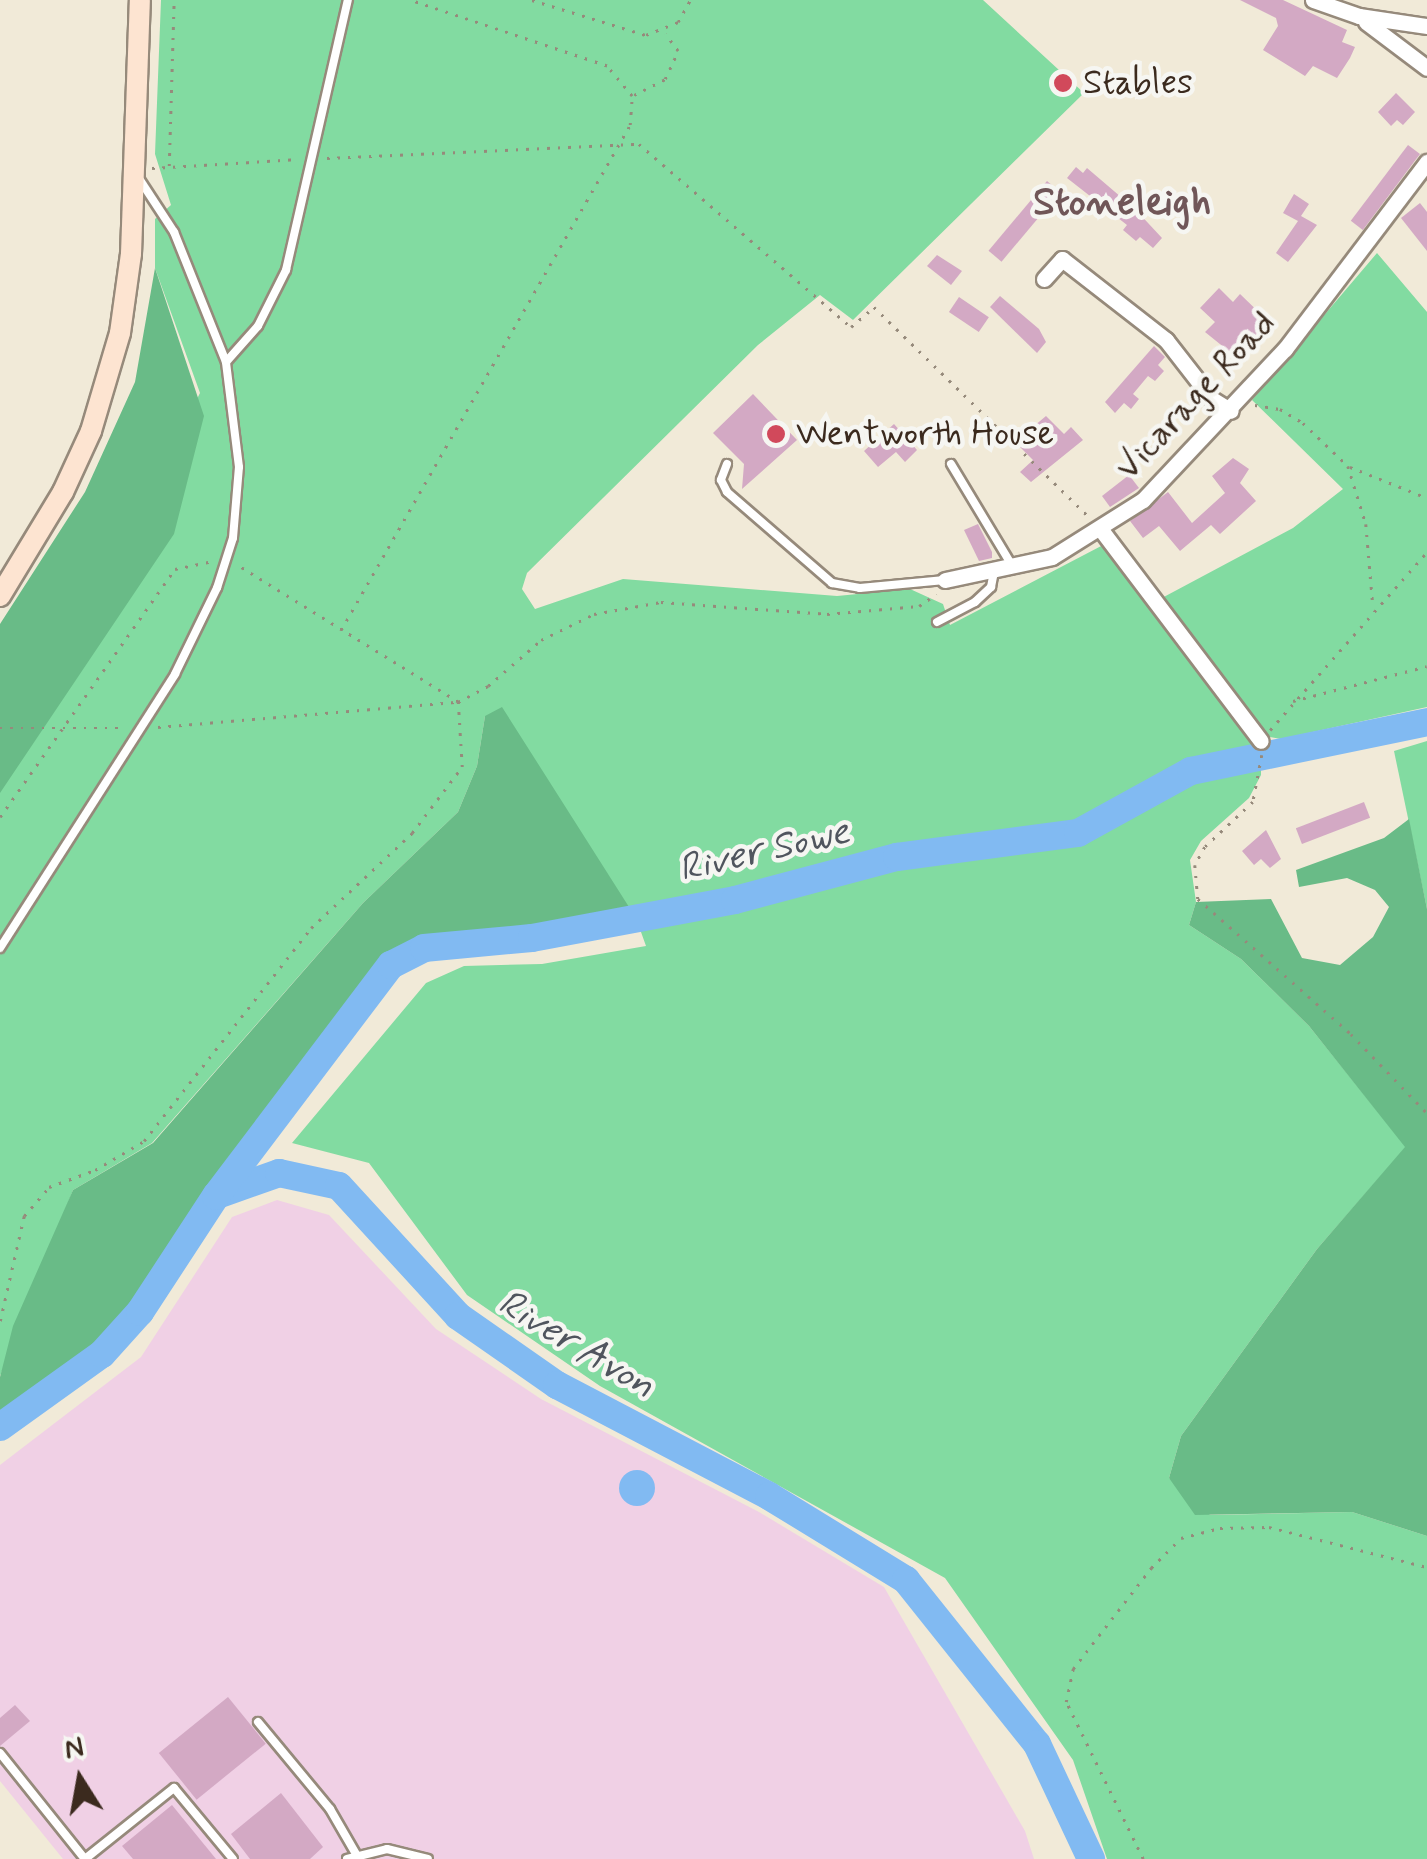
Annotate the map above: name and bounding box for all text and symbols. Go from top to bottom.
place label: Stables [1083,62,1193,104]
marker: Stables [1052,72,1074,94]
district label: Stoneleigh [1033,179,1211,227]
street label: Vicarage Road [1108,304,1284,488]
place label: Wentworth House [796,413,1054,455]
marker: Wentworth House [765,423,787,445]
water label: River Sowe [674,809,854,893]
water label: River Avon [490,1281,662,1409]
north arrow [30,1729,130,1829]
text: N [61,1729,87,1769]

